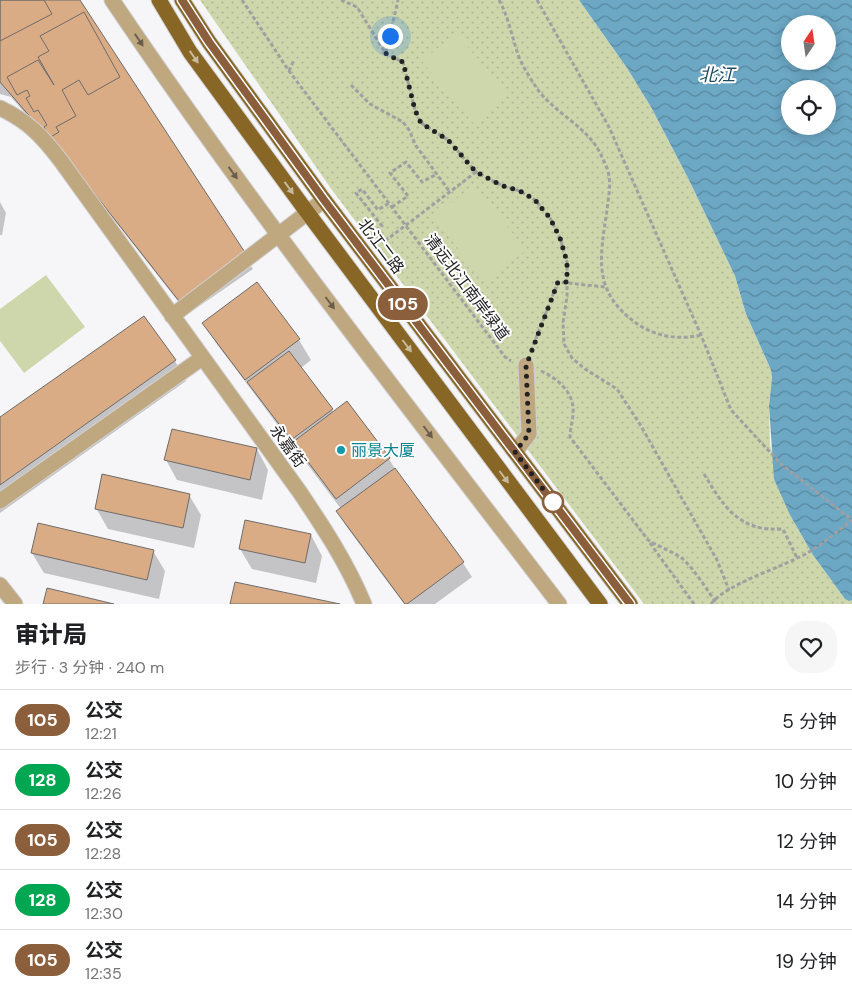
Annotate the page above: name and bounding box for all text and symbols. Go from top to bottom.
north arrow [781,15,836,70]
map controls [781,15,836,135]
your location [378,24,403,49]
one-way arrow [134,34,144,47]
one-way arrow [189,50,199,63]
water label: 北江 [699,63,737,87]
button: locate [781,80,836,135]
one-way arrow [228,166,238,180]
one-way arrow [284,181,294,195]
street label: 北江二路 [353,214,409,278]
street label: 清远北江南岸绿道 [420,230,514,344]
line badge: 105 [374,288,432,320]
text: 105 [388,292,418,316]
one-way arrow [325,296,335,310]
one-way arrow [402,339,412,353]
street label: 永嘉街 [265,420,311,472]
one-way arrow [423,425,434,438]
place label: 丽景大厦 [351,440,415,461]
marker: 丽景大厦 [335,444,347,456]
one-way arrow [499,470,510,483]
unlabelled marker [542,491,564,513]
text: 审计局 [15,619,87,650]
button: heart [785,621,837,673]
text: 步行 · 3 分钟 · 240 m [15,657,164,678]
text: 公交 [85,698,123,723]
text: 105 [27,708,58,732]
text: 5 分钟 [782,709,837,734]
text: 12:21 [85,723,117,744]
text: 公交 [85,758,123,783]
text: 128 [28,768,57,792]
text: 10 分钟 [775,769,837,794]
text: 12:26 [85,783,122,804]
text: 公交 [85,818,123,843]
text: 105 [27,828,58,852]
text: 12 分钟 [777,829,837,854]
text: 12:28 [85,843,121,864]
text: 公交 [85,878,123,903]
text: 128 [28,888,57,912]
text: 14 分钟 [776,889,837,914]
text: 12:30 [85,903,123,924]
text: 公交 [85,938,123,963]
text: 105 [27,948,58,972]
text: 19 分钟 [776,949,837,974]
text: 12:35 [85,963,122,984]

